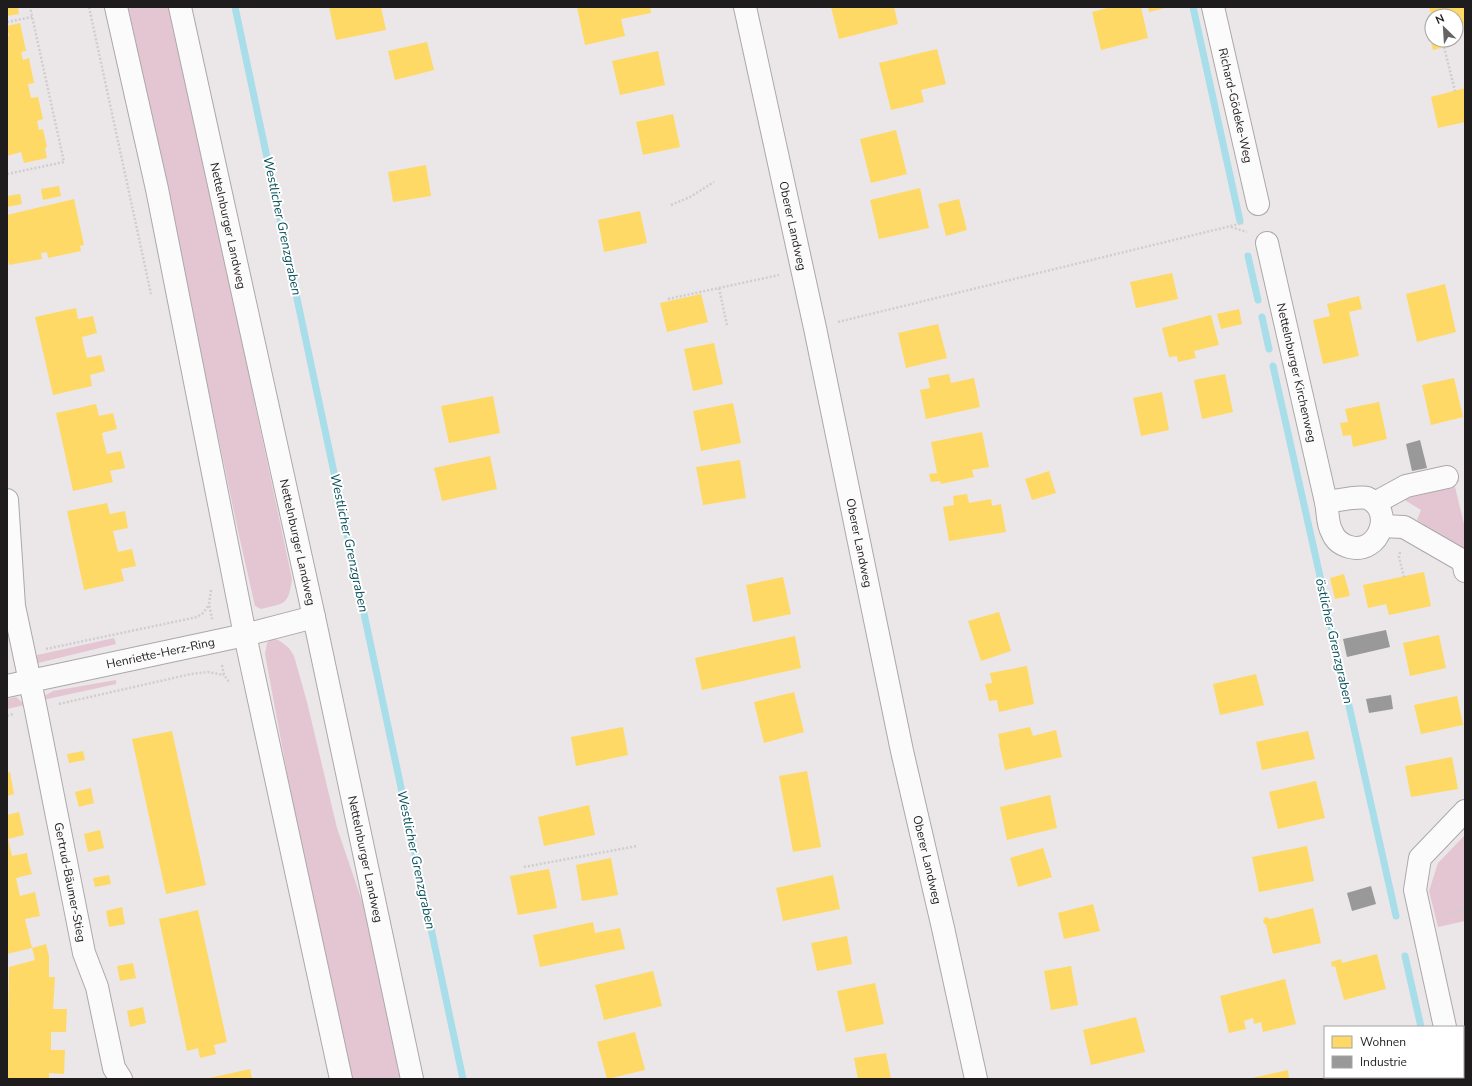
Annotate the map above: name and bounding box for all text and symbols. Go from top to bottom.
north arrow [1424,8,1464,48]
text: N [1433,11,1447,28]
street label: Richard-Gödeke-Weg [1215,46,1256,165]
water label: Westlicher Grenzgraben [258,155,306,297]
street label: Nettelnburger Landweg [206,161,250,291]
street label: Oberer Landweg [775,180,810,272]
street label: Nettelnburger Kirchenweg [1273,301,1320,444]
water label: Westlicher Grenzgraben [325,472,373,614]
street label: Nettelnburger Landweg [276,477,319,607]
street label: Oberer Landweg [842,497,876,589]
water label: östlicher Grenzgraben [1311,576,1357,706]
street label: Henriette-Herz-Ring [105,634,216,672]
water label: Westlicher Grenzgraben [392,789,440,931]
street label: Nettelnburger Landweg [344,794,387,924]
street label: Oberer Landweg [909,814,945,906]
street label: Gertrud-Bäumer-Stieg [50,821,90,943]
legend [1324,1026,1464,1078]
text: Wohnen [1360,1034,1406,1050]
text: Industrie [1360,1054,1407,1070]

